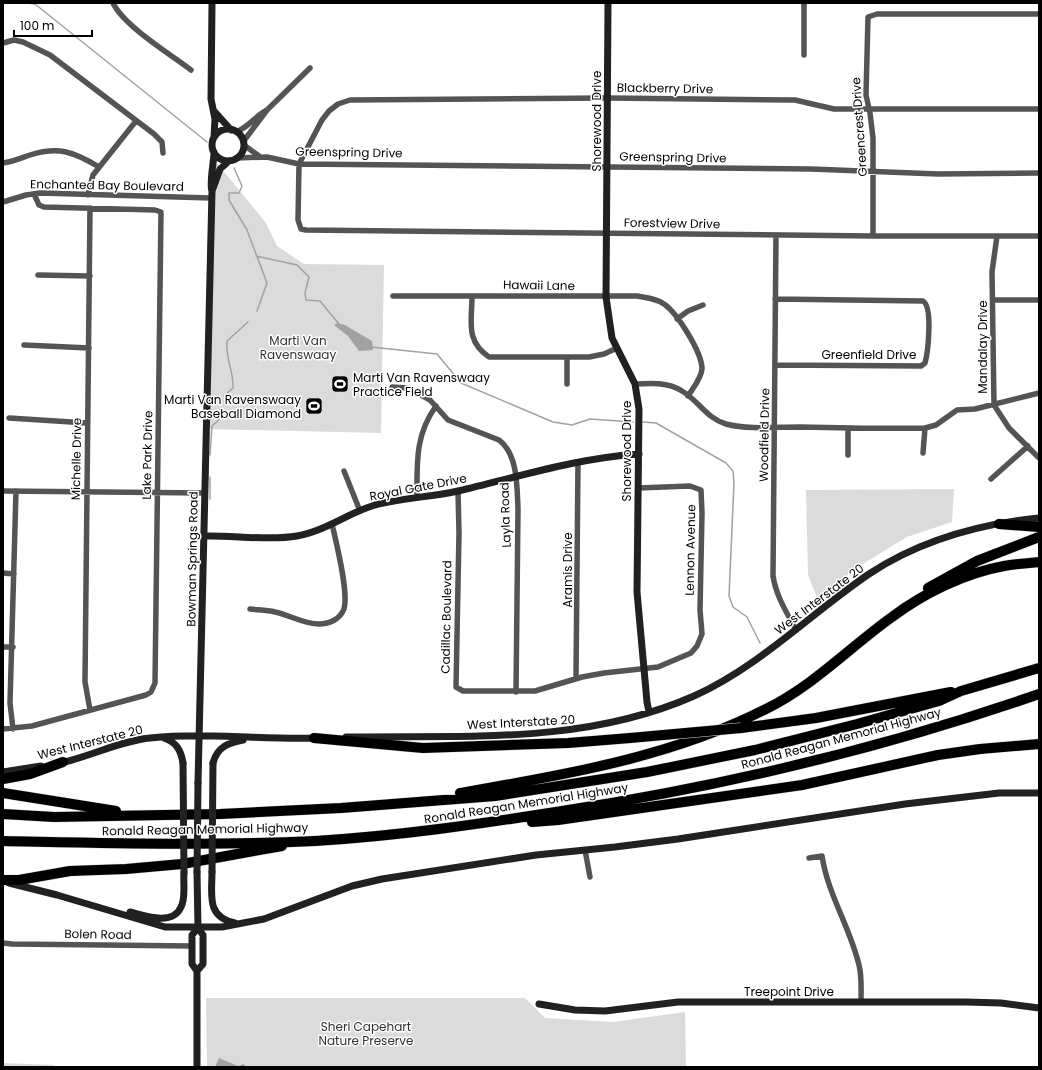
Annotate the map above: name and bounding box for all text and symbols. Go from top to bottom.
scale bar [14,12,92,38]
text: 100 m [20,17,54,34]
street label: Shorewood Drive [588,71,605,171]
street label: Greencrest Drive [847,77,871,177]
street label: Blackberry Drive [617,79,713,97]
street label: Greenspring Drive [295,143,403,161]
street label: Greenspring Drive [619,148,727,166]
street label: Enchanted Bay Boulevard [30,175,184,195]
street label: Forestview Drive [624,214,720,232]
street label: Hawaii Lane [503,276,575,294]
street label: Mandalay Drive [974,300,991,394]
park label: Marti Van Ravenswaay [260,332,336,363]
street label: Greenfield Drive [821,346,917,363]
place label: Marti Van Ravenswaay Practice Field [353,369,490,400]
sports icon: Marti Van Ravenswaay Practice Field [330,374,350,394]
street label: Woodfield Drive [755,388,773,482]
place label: Marti Van Ravenswaay Baseball Diamond [164,391,301,422]
sports icon: Marti Van Ravenswaay Baseball Diamond [304,396,324,416]
street label: Shorewood Drive [618,401,635,501]
street label: Lake Park Drive [138,410,156,500]
street label: Michelle Drive [67,418,85,500]
street label: Royal Gate Drive [368,469,468,505]
street label: Layla Road [495,482,515,548]
street label: Bowman Springs Road [182,491,202,627]
street label: Lennon Avenue [681,504,699,596]
street label: Aramis Drive [559,532,576,608]
street label: Cadillac Boulevard [437,560,455,674]
street label: West Interstate 20 [771,560,867,638]
street label: Ronald Reagan Memorial Highway [739,703,943,773]
street label: West Interstate 20 [467,711,575,733]
street label: West Interstate 20 [35,721,145,763]
street label: Ronald Reagan Memorial Highway [423,778,629,828]
street label: Ronald Reagan Memorial Highway [102,819,309,839]
street label: Bolen Road [64,925,132,943]
street label: Treepoint Drive [744,983,834,1000]
park label: Sheri Capehart Nature Preserve [319,1018,413,1049]

